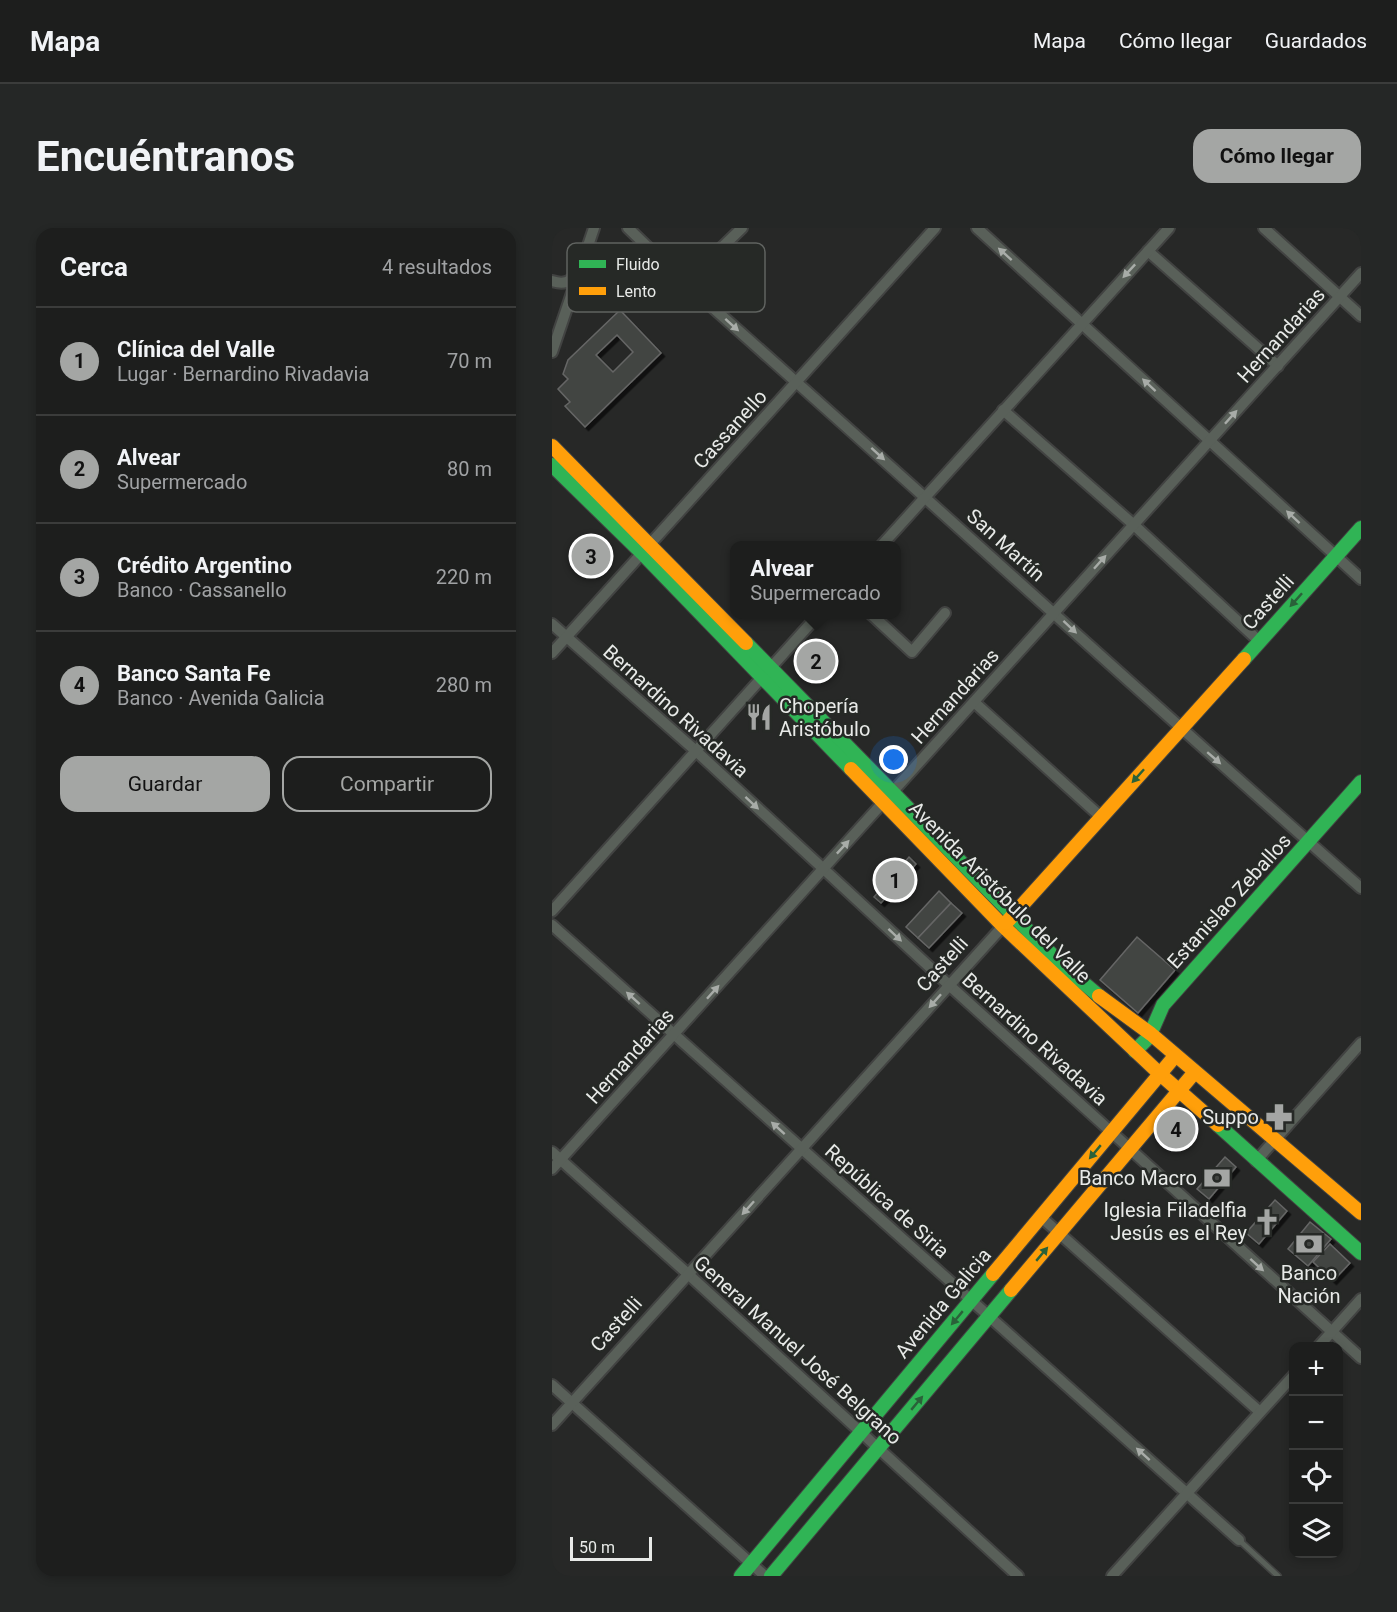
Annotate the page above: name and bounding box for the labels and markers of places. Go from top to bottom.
pin: 3 [572,534,610,578]
pin: 2 [796,638,836,684]
place label: Chopería Aristóbulo [779,694,870,741]
restaurant icon: Chopería Aristóbulo [744,702,774,732]
pin: 1 [876,858,914,902]
pharmacy icon: Suppo [1264,1102,1294,1132]
place label: Suppo [1202,1105,1259,1129]
pin: 4 [1156,1106,1196,1152]
bank icon: Banco Macro [1202,1163,1232,1193]
place label: Banco Macro [1079,1166,1197,1190]
place label: Iglesia Filadelfia Jesús es el Rey [1103,1198,1248,1245]
church icon: Iglesia Filadelfia Jesús es el Rey [1252,1207,1282,1237]
bank icon: Banco Nación [1294,1229,1324,1259]
place label: Banco Nación [1278,1261,1340,1308]

